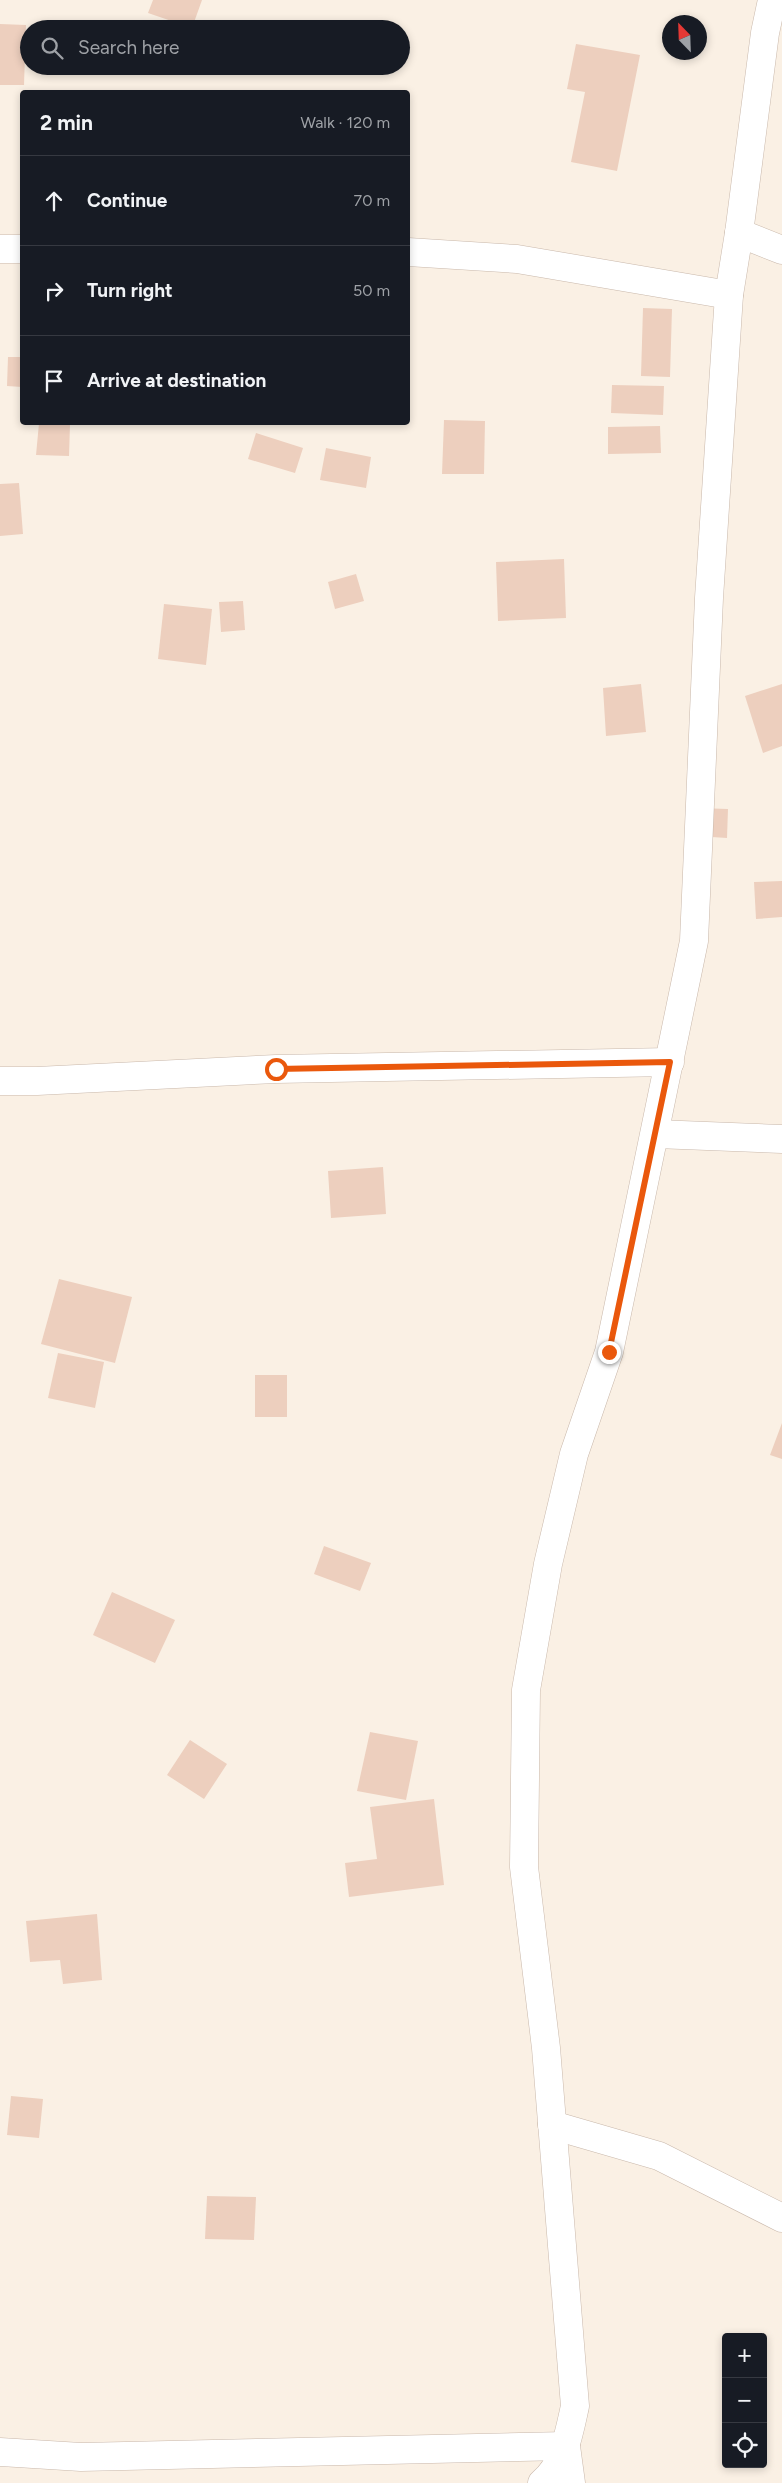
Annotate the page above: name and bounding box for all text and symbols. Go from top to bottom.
north arrow [662,15,707,60]
search box [20,20,410,75]
icon: search [38,34,66,62]
text: Search here [78,36,180,59]
text: 2 min [40,110,93,135]
text: Walk · 120 m [301,113,390,132]
icon: ahead [40,187,68,215]
text: Continue [87,189,167,212]
text: 70 m [354,191,390,210]
icon: right [40,277,68,305]
text: Turn right [87,279,173,302]
text: 50 m [353,281,390,300]
icon: arrive [40,367,68,395]
text: Arrive at destination [87,369,266,392]
route start [265,1058,288,1081]
route end [598,1341,621,1364]
map controls [722,2333,767,2468]
button: + [722,2333,767,2378]
button: − [722,2378,767,2423]
button: locate [722,2423,767,2468]

